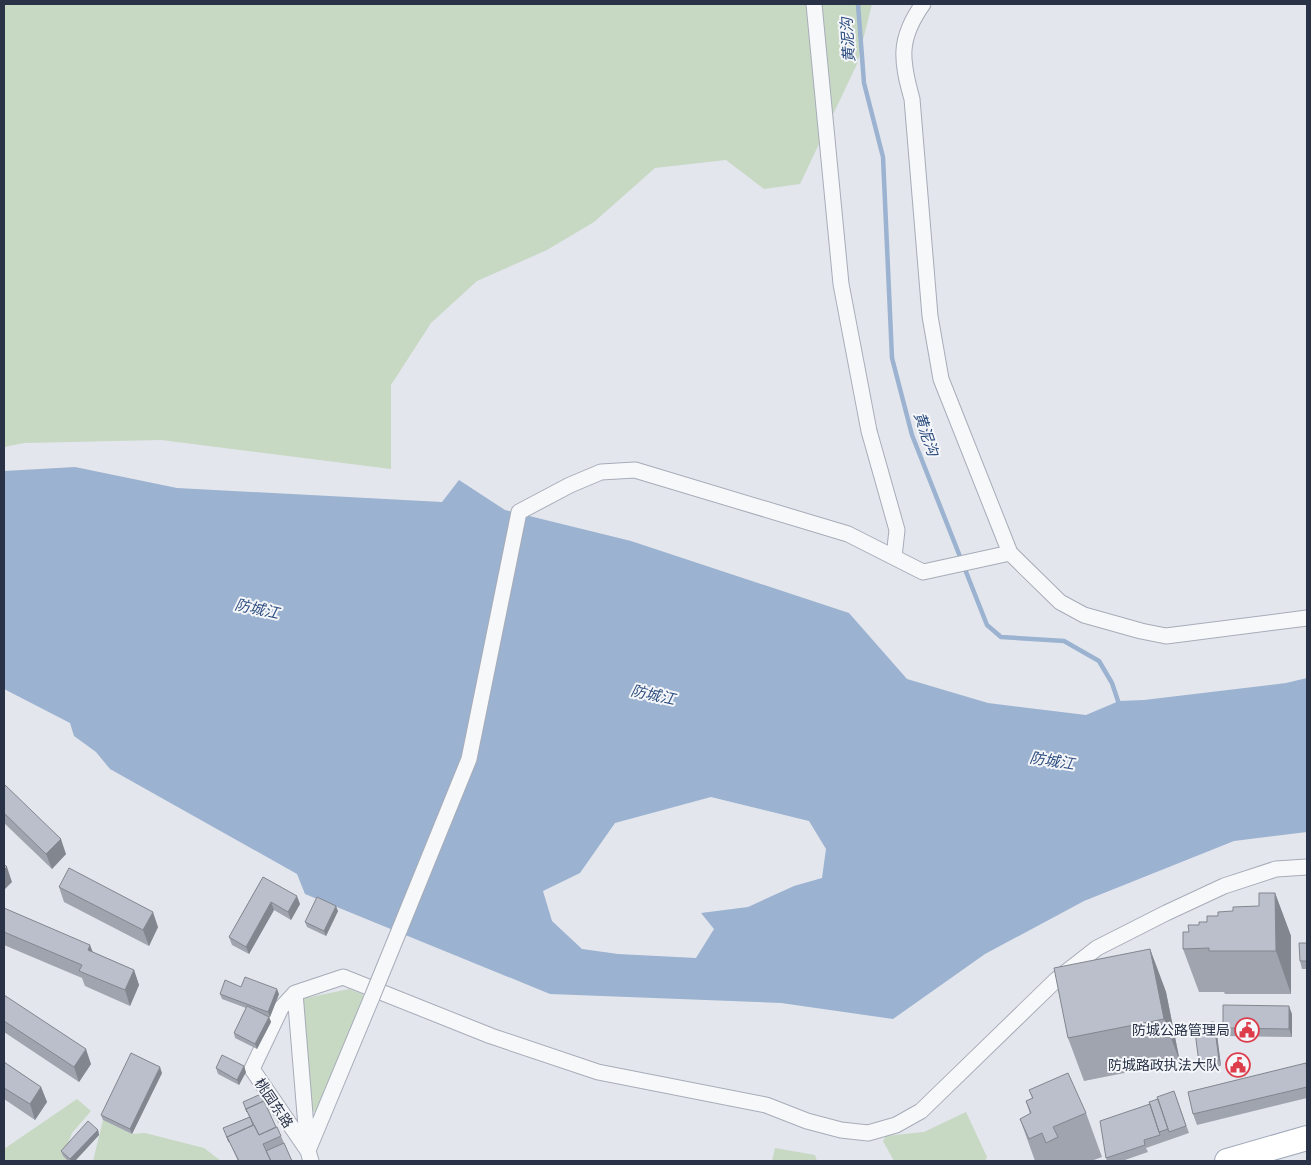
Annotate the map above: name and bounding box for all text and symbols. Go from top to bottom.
water label: 黄泥沟 [837,15,859,63]
water label: 黄泥沟 [910,410,942,460]
water label: 防城江 [233,596,283,623]
water label: 防城江 [629,682,679,709]
water label: 防城江 [1028,749,1078,774]
public building icon: 防城公路管理局 [1234,1017,1260,1043]
place label: 防城公路管理局 [1132,1022,1230,1038]
public building icon: 防城路政执法大队 [1225,1052,1251,1078]
place label: 防城路政执法大队 [1108,1057,1220,1073]
street label: 桃园东路 [252,1075,296,1131]

